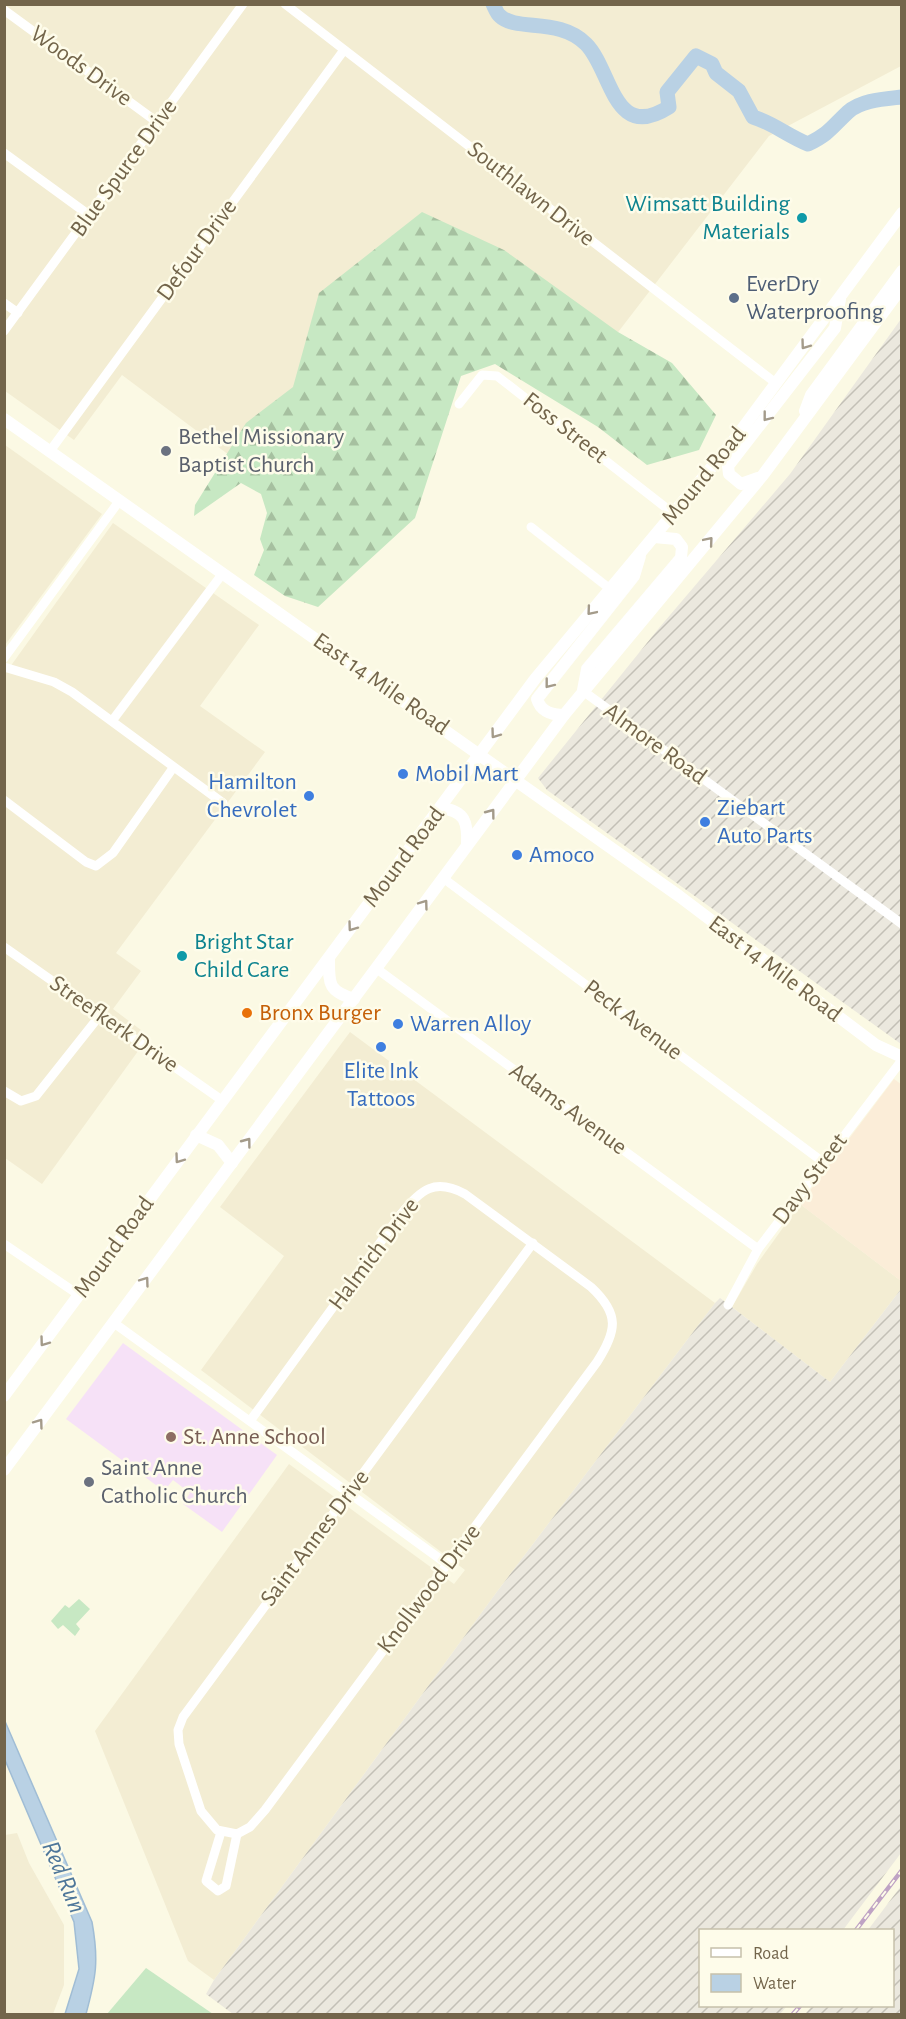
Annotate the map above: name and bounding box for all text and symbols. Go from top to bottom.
street label: Woods Drive [26,21,136,111]
street label: Blue Spurce Drive [66,95,182,241]
street label: Southlawn Drive [463,137,599,251]
place label: Wimsatt Building Materials [625,192,790,244]
street label: Defour Drive [152,195,242,305]
marker: Wimsatt Building Materials [795,211,809,225]
place label: EverDry Waterproofing [746,272,884,324]
marker: EverDry Waterproofing [727,291,741,305]
one-way arrow [801,339,812,350]
street label: Foss Street [518,388,612,468]
one-way arrow [763,410,774,421]
street label: Mound Road [657,422,751,530]
place label: Bethel Missionary Baptist Church [178,425,344,477]
marker: Bethel Missionary Baptist Church [159,444,173,458]
one-way arrow [702,537,713,548]
one-way arrow [587,604,598,615]
street label: East 14 Mile Road [309,628,453,740]
one-way arrow [545,677,556,688]
street label: Almore Road [599,699,711,789]
one-way arrow [492,727,503,738]
place label: Mobil Mart [415,762,519,786]
marker: Mobil Mart [396,767,410,781]
place label: Hamilton Chevrolet [207,770,297,822]
marker: Hamilton Chevrolet [302,789,316,803]
place label: Ziebart Auto Parts [717,796,813,848]
street label: Mound Road [359,802,449,912]
one-way arrow [484,808,495,819]
marker: Ziebart Auto Parts [698,815,712,829]
place label: Amoco [529,843,595,867]
marker: Amoco [510,848,524,862]
one-way arrow [417,900,428,911]
street label: East 14 Mile Road [704,911,846,1027]
one-way arrow [348,921,359,932]
place label: Bright Star Child Care [194,930,294,982]
marker: Bright Star Child Care [175,949,189,963]
street label: Streefkerk Drive [45,971,183,1077]
street label: Peck Avenue [579,975,687,1065]
place label: Bronx Burger [259,1001,381,1025]
marker: Bronx Burger [240,1006,254,1020]
place label: Warren Alloy [410,1012,531,1036]
marker: Warren Alloy [391,1017,405,1031]
marker: Elite Ink Tattoos [374,1040,388,1054]
place label: Elite Ink Tattoos [343,1059,419,1111]
street label: Adams Avenue [505,1059,631,1159]
street label: Davy Street [768,1129,852,1229]
one-way arrow [240,1138,251,1149]
one-way arrow [175,1153,186,1164]
street label: Mound Road [69,1192,159,1302]
street label: Halmich Drive [324,1193,424,1315]
one-way arrow [137,1277,148,1288]
one-way arrow [40,1336,51,1347]
one-way arrow [32,1419,43,1430]
place label: St. Anne School [183,1425,326,1449]
marker: St. Anne School [164,1430,178,1444]
place label: Saint Anne Catholic Church [101,1456,248,1508]
street label: Saint Annes Drive [256,1465,374,1611]
marker: Saint Anne Catholic Church [82,1475,96,1489]
street label: Knollwood Drive [373,1520,485,1658]
water label: Red Run [37,1837,91,1917]
legend [699,1929,894,2007]
text: Road [753,1945,789,1963]
text: Water [753,1975,796,1993]

